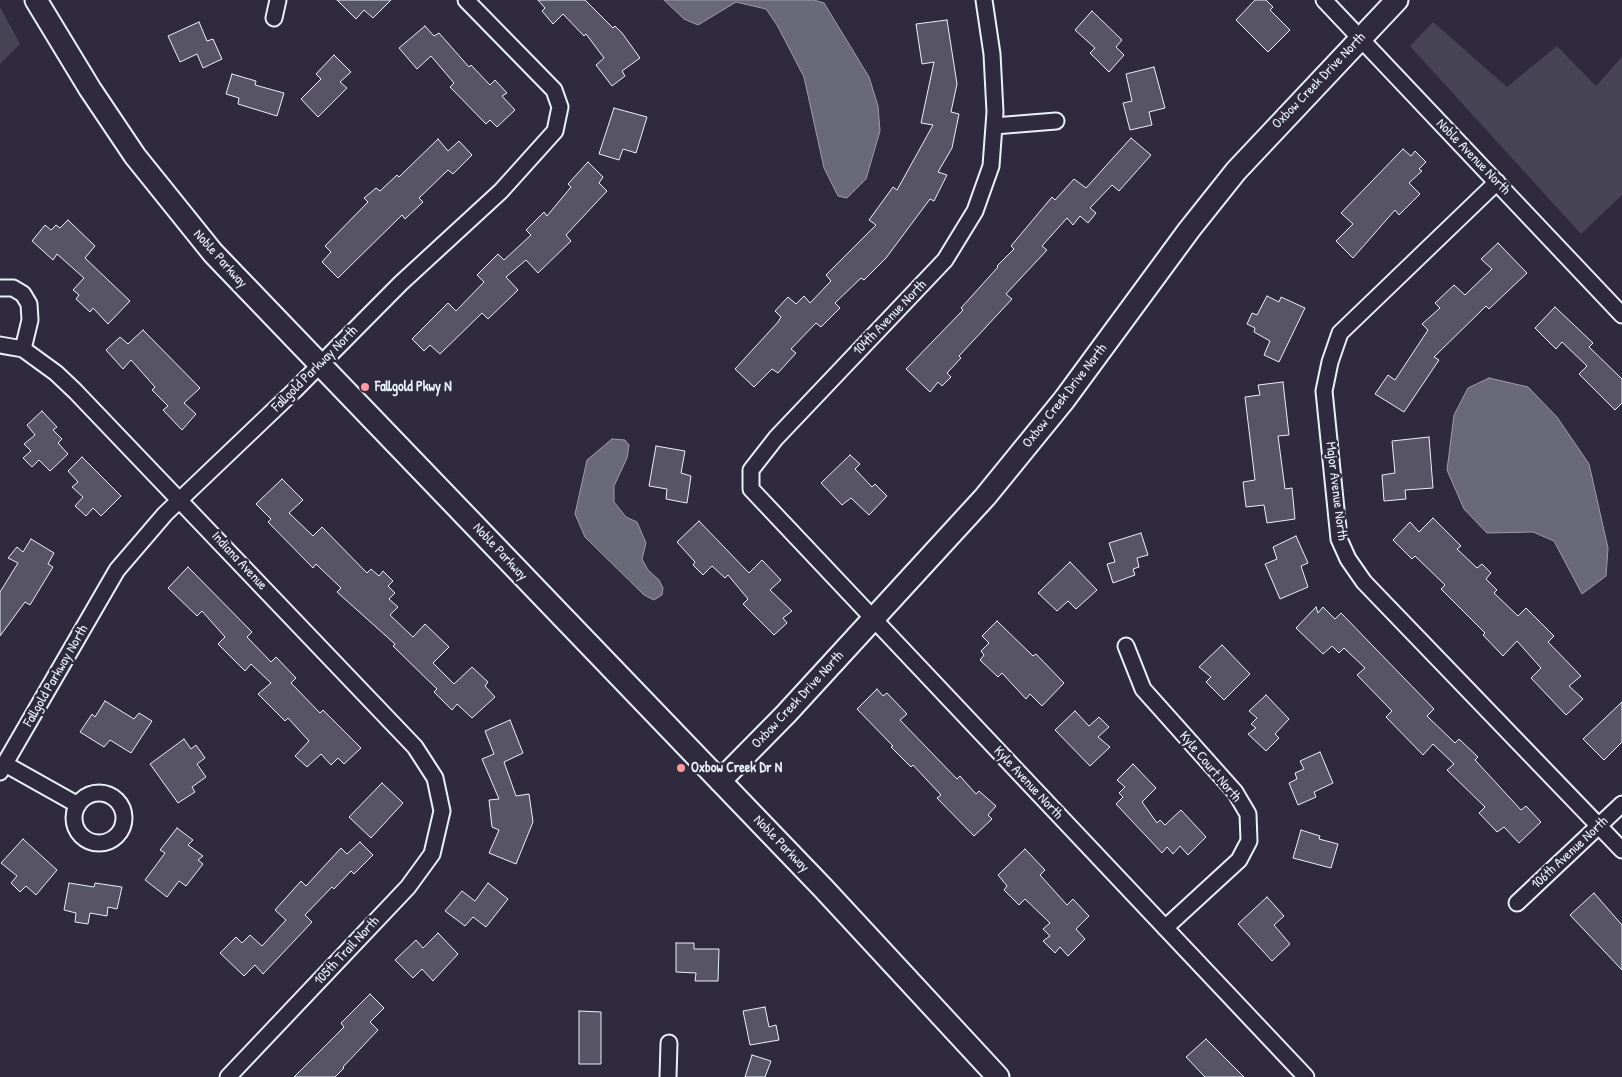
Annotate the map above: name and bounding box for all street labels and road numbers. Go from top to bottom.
street label: Oxbow Creek Drive North [1269,29,1369,133]
street label: Noble Avenue North [1432,115,1514,199]
street label: Noble Parkway [189,226,251,292]
street label: 104th Avenue North [850,277,930,359]
street label: Fallgold Parkway North [268,322,362,416]
street label: Oxbow Creek Drive North [1019,341,1111,451]
street label: Major Avenue North [1322,441,1350,541]
street label: Noble Parkway [469,520,531,584]
street label: Indiana Avenue [208,528,270,594]
street label: Fallgold Parkway North [20,622,92,730]
street label: Oxbow Creek Drive North [748,648,848,752]
street label: Kyle Court North [1176,728,1244,806]
street label: Kyle Avenue North [990,743,1066,823]
street label: Noble Parkway [750,812,812,876]
street label: 106th Avenue North [1528,813,1612,893]
street label: 105th Trail North [311,913,383,989]

